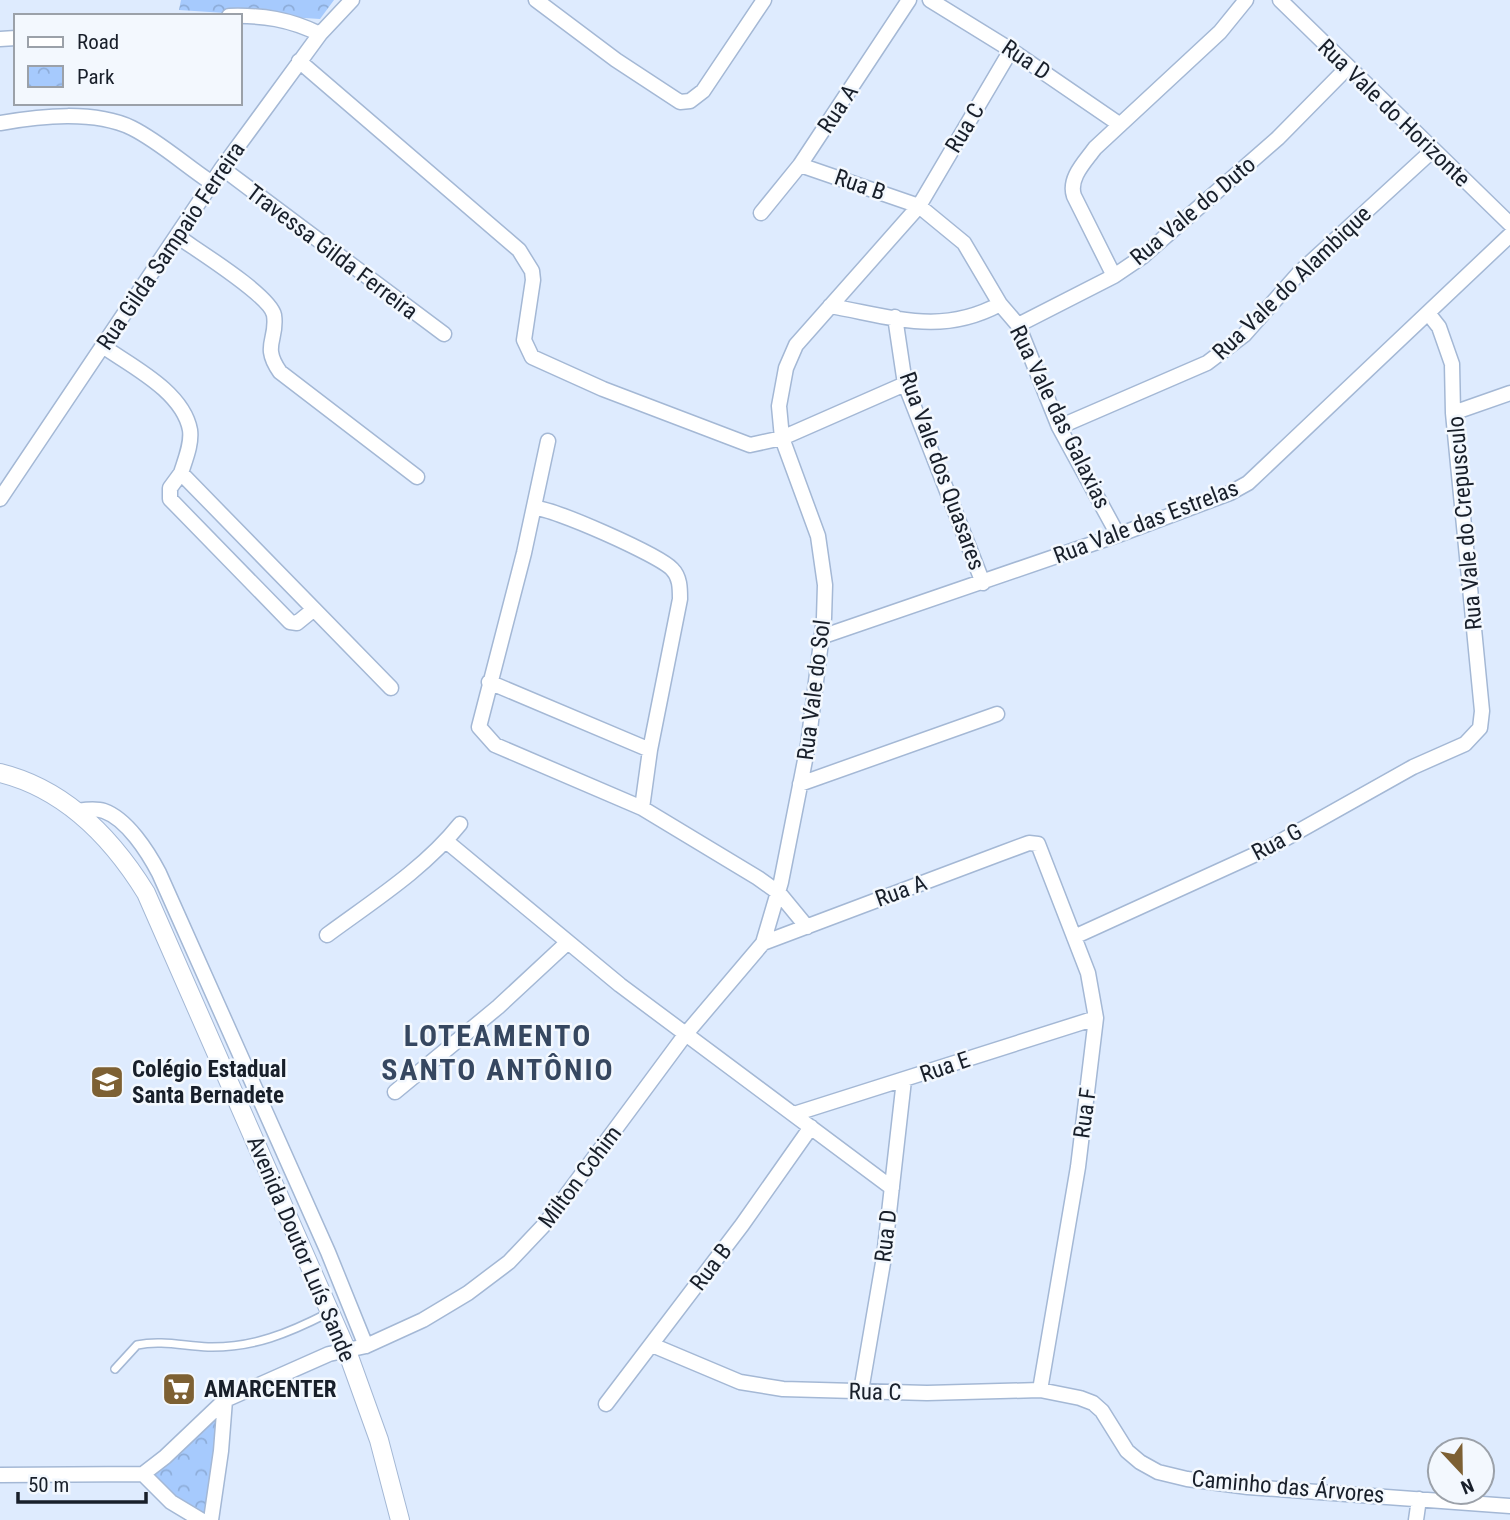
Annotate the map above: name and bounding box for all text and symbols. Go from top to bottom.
legend [14,14,242,105]
text: Road [77,30,119,54]
street label: Rua D [997,34,1055,86]
street label: Rua Vale do Horizonte [1312,34,1476,192]
text: Park [77,65,115,89]
street label: Rua A [812,80,864,138]
street label: Rua C [940,98,990,158]
street label: Rua Gilda Sampaio Ferreira [91,137,251,355]
street label: Rua Vale do Duto [1125,151,1261,271]
street label: Rua B [831,164,889,206]
street label: Travessa Gilda Ferreira [241,179,423,325]
street label: Rua Vale do Alambique [1207,201,1377,365]
street label: Rua Vale das Galaxias [1004,321,1116,513]
street label: Rua Vale dos Quasares [894,368,990,574]
street label: Rua Vale do Crepusculo [1442,415,1488,631]
street label: Rua Vale das Estrelas [1050,474,1242,570]
street label: Rua Vale do Sol [792,618,836,762]
street label: Rua G [1247,818,1307,866]
street label: Rua A [872,869,930,913]
district label: LOTEAMENTO SANTO ANTÔNIO [381,1018,615,1087]
street label: Rua E [916,1046,974,1088]
place label: Colégio Estadual Santa Bernadete [132,1056,286,1109]
school or university icon: Colégio Estadual Santa Bernadete [88,1063,126,1101]
street label: Rua F [1068,1086,1102,1140]
street label: Milton Cohim [533,1121,627,1233]
street label: Avenida Doutor Luís Sande [241,1132,361,1366]
street label: Rua D [869,1208,903,1264]
street label: Rua B [685,1238,737,1296]
supermarket icon: AMARCENTER [160,1370,198,1408]
place label: AMARCENTER [204,1376,337,1403]
street label: Rua C [848,1378,902,1406]
north arrow [1426,1436,1496,1506]
scale bar [18,1460,145,1504]
street label: Caminho das Árvores [1190,1464,1386,1509]
text: 50 m [28,1473,69,1497]
text: N [1457,1473,1477,1499]

